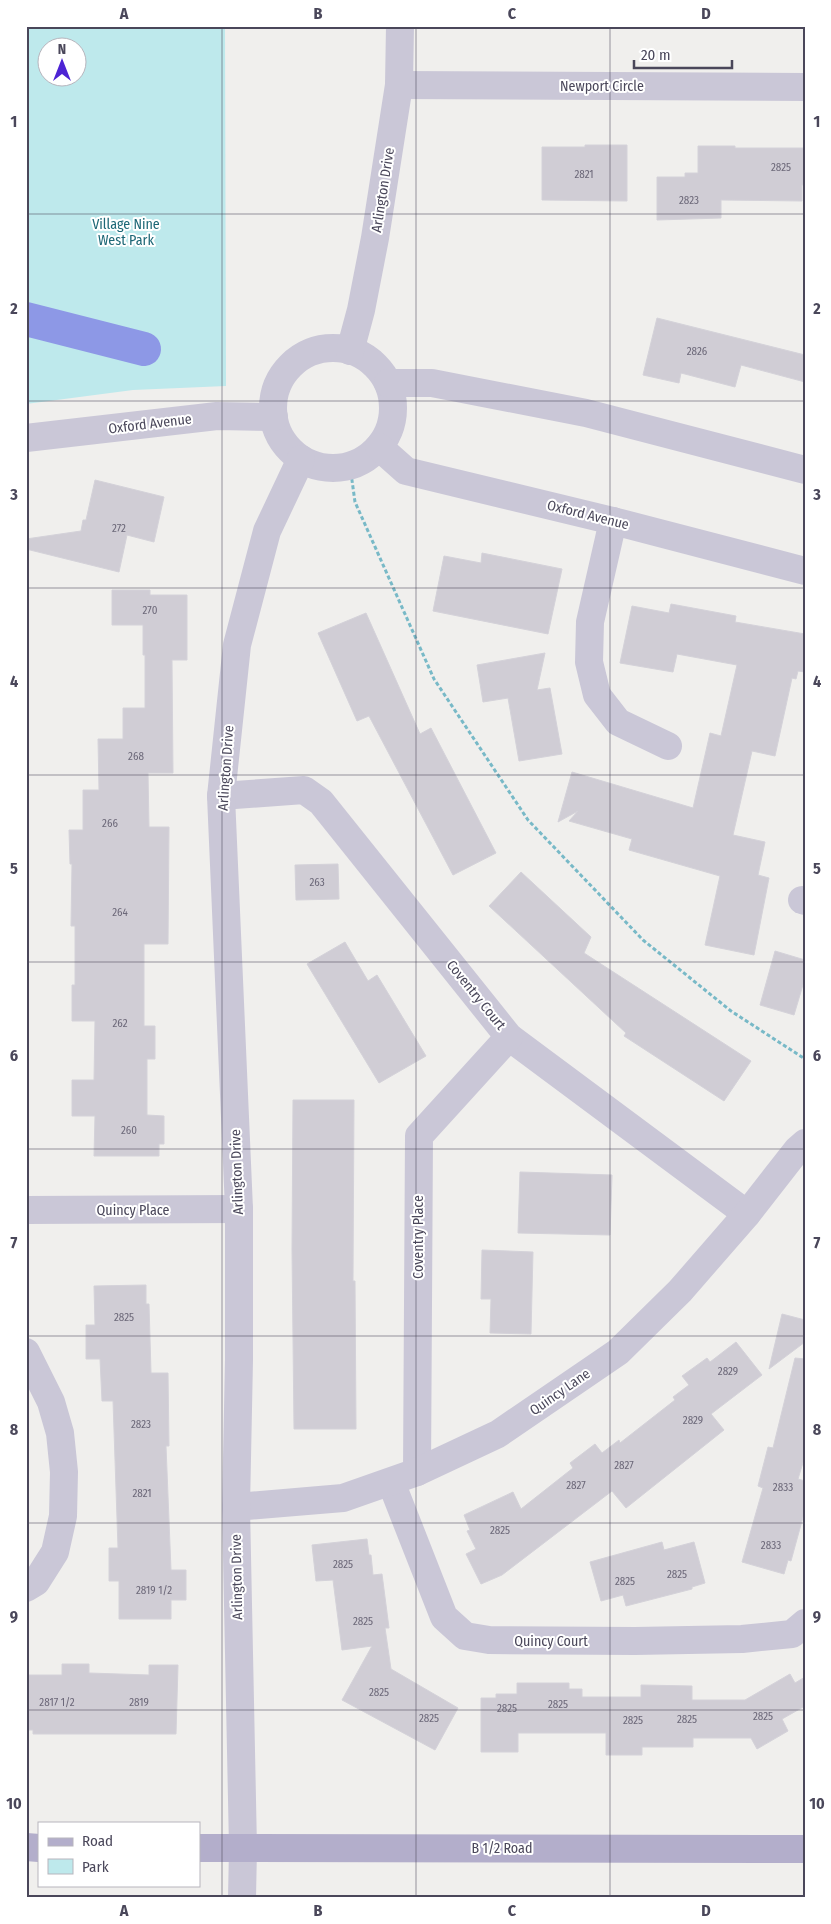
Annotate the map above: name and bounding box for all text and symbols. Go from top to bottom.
text: A [119,4,129,23]
text: B [314,4,323,23]
text: C [508,4,517,23]
text: D [701,4,711,23]
north arrow [38,38,88,88]
scale bar [634,38,731,70]
text: N [58,41,66,58]
text: 20 m [641,46,671,64]
street label: Newport Circle [560,78,644,95]
text: 1 [11,112,17,131]
text: 1 [814,112,820,131]
street label: Arlington Drive [368,146,398,234]
house number: 2825 [771,161,791,174]
house number: 2821 [574,168,594,181]
house number: 2823 [679,194,699,207]
park label: Village Nine West Park [92,216,160,249]
text: 2 [9,299,18,318]
text: 2 [812,299,821,318]
house number: 2826 [687,345,708,358]
street label: Oxford Avenue [107,410,193,438]
text: 3 [9,485,18,504]
text: 3 [812,485,821,504]
street label: Oxford Avenue [545,497,631,533]
house number: 272 [112,522,126,535]
house number: 270 [143,604,158,617]
text: 4 [10,672,18,691]
text: 4 [813,672,821,691]
street label: Arlington Drive [215,725,237,811]
house number: 268 [128,750,144,763]
house number: 266 [102,817,118,830]
text: 5 [10,859,18,878]
text: 5 [813,859,821,878]
house number: 263 [309,876,325,889]
house number: 264 [112,906,128,919]
street label: Coventry Court [443,957,509,1034]
house number: 262 [112,1017,128,1030]
text: 6 [10,1046,18,1065]
text: 6 [813,1046,821,1065]
house number: 260 [121,1124,137,1137]
street label: Arlington Drive [227,1129,247,1215]
street label: Coventry Place [410,1195,427,1279]
street label: Quincy Place [97,1202,170,1219]
text: 7 [11,1233,18,1252]
text: 7 [814,1233,821,1252]
house number: 2825 [114,1311,134,1324]
street label: Quincy Lane [527,1365,594,1419]
house number: 2829 [718,1365,738,1378]
house number: 2829 [683,1414,703,1427]
house number: 2823 [131,1418,151,1431]
text: 8 [10,1420,19,1439]
text: 8 [813,1420,822,1439]
house number: 2827 [614,1459,634,1472]
house number: 2827 [566,1479,586,1492]
house number: 2833 [773,1481,793,1494]
house number: 2821 [132,1487,152,1500]
house number: 2825 [490,1524,510,1537]
street label: Arlington Drive [228,1534,246,1620]
house number: 2833 [761,1539,781,1552]
house number: 2825 [333,1558,353,1571]
house number: 2825 [667,1568,687,1581]
house number: 2825 [615,1575,635,1588]
house number: 2819 1/2 [136,1584,172,1597]
text: 9 [10,1607,18,1626]
text: 9 [813,1607,821,1626]
house number: 2825 [353,1615,373,1628]
street label: Quincy Court [514,1633,588,1650]
house number: 2825 [369,1686,389,1699]
house number: 2817 1/2 [39,1696,75,1709]
house number: 2819 [129,1696,149,1709]
house number: 2825 [548,1698,568,1711]
house number: 2825 [497,1702,517,1715]
house number: 2825 [753,1710,773,1723]
house number: 2825 [419,1712,439,1725]
house number: 2825 [677,1713,697,1726]
house number: 2825 [623,1714,643,1727]
text: 10 [6,1794,22,1813]
text: 10 [809,1794,825,1813]
legend [38,1822,200,1886]
text: Road [82,1832,113,1850]
street label: B 1/2 Road [472,1840,532,1857]
text: Park [82,1858,109,1876]
text: A [119,1901,129,1920]
text: B [314,1901,323,1920]
text: C [508,1901,517,1920]
text: D [701,1901,711,1920]

